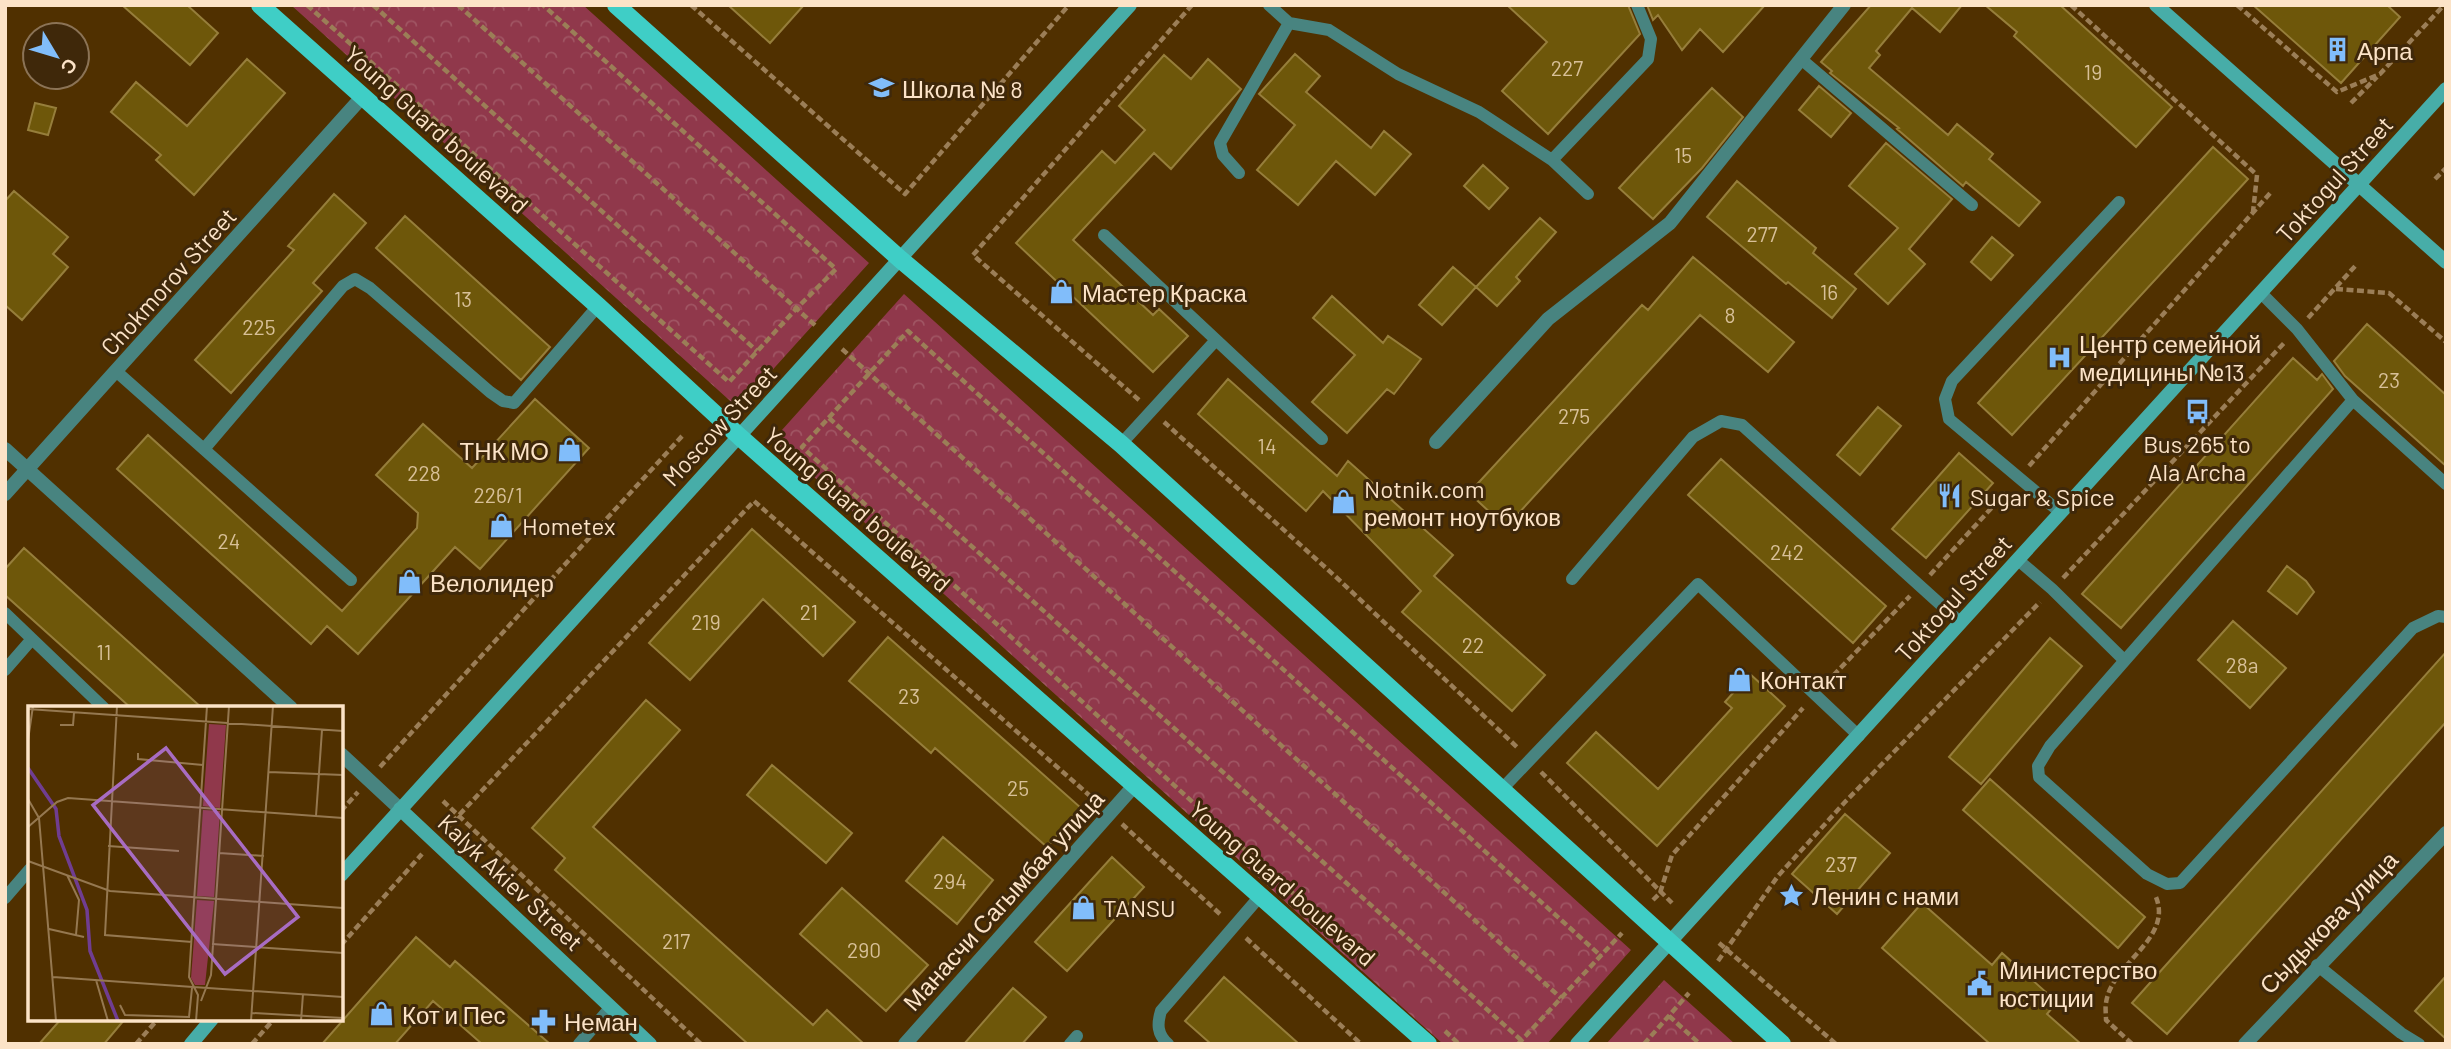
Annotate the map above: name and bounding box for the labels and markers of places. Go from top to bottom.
building icon: Арпа [2323,36,2351,64]
place label: Арпа [2357,36,2413,65]
school or university icon: Школа № 8 [868,74,896,102]
place label: Школа № 8 [902,74,1023,103]
shop icon: Мастер Краска [1048,278,1076,306]
place label: Мастер Краска [1082,278,1248,307]
place label: Центр семейной медицины №13 [2079,329,2261,386]
hospital icon: Центр семейной медицины №13 [2045,343,2073,371]
bus stop icon: Bus 265 to Ala Archa [2183,398,2211,426]
place label: Bus 265 to Ala Archa [2143,429,2251,486]
place label: ТНК МО [460,436,549,465]
shop icon: ТНК МО [555,436,583,464]
place label: Notnik.com ремонт ноутбуков [1364,474,1561,531]
restaurant icon: Sugar & Spice [1936,482,1964,510]
place label: Sugar & Spice [1970,482,2115,511]
shop icon: Notnik.com ремонт ноутбуков [1330,488,1358,516]
shop icon: Hometex [488,511,516,539]
place label: Hometex [522,511,615,540]
shop icon: Велолидер [396,568,424,596]
place label: Велолидер [430,568,554,597]
shop icon: Контакт [1726,665,1754,693]
place label: Контакт [1760,665,1846,694]
place icon: Ленин с нами [1778,881,1806,909]
place label: Ленин с нами [1812,881,1959,910]
shop icon: TANSU [1069,893,1097,921]
place label: TANSU [1103,893,1176,922]
place label: Министерство юстиции [1999,955,2157,1012]
public building icon: Министерство юстиции [1965,969,1993,997]
shop icon: Кот и Пес [368,1000,396,1028]
place label: Кот и Пес [402,1000,505,1029]
pharmacy icon: Неман [530,1007,558,1035]
place label: Неман [564,1007,638,1036]

